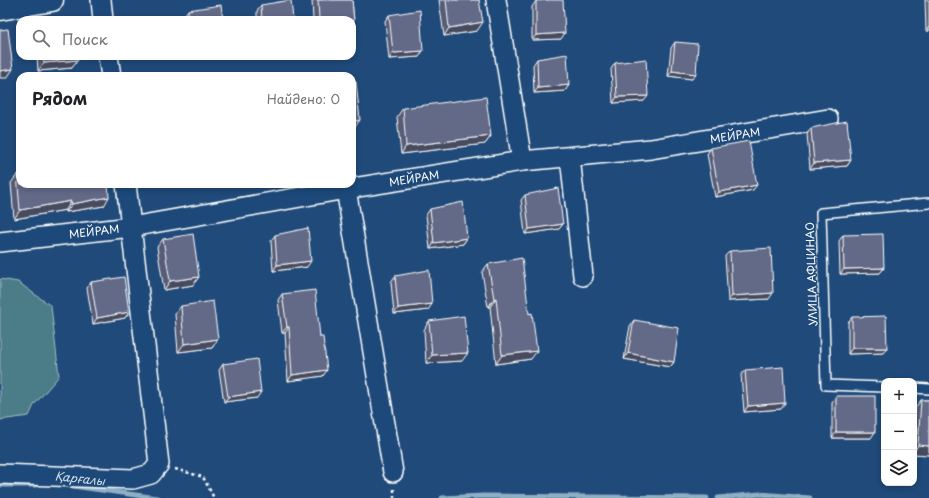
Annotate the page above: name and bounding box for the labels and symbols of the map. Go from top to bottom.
street label: МЕЙРАМ [709,123,761,147]
street label: МЕЙРАМ [388,166,440,190]
street label: МЕЙРАМ [68,219,120,243]
street label: УЛИЦА АФЦИНАО [801,222,821,326]
water label: Қарғалы [54,466,107,490]

